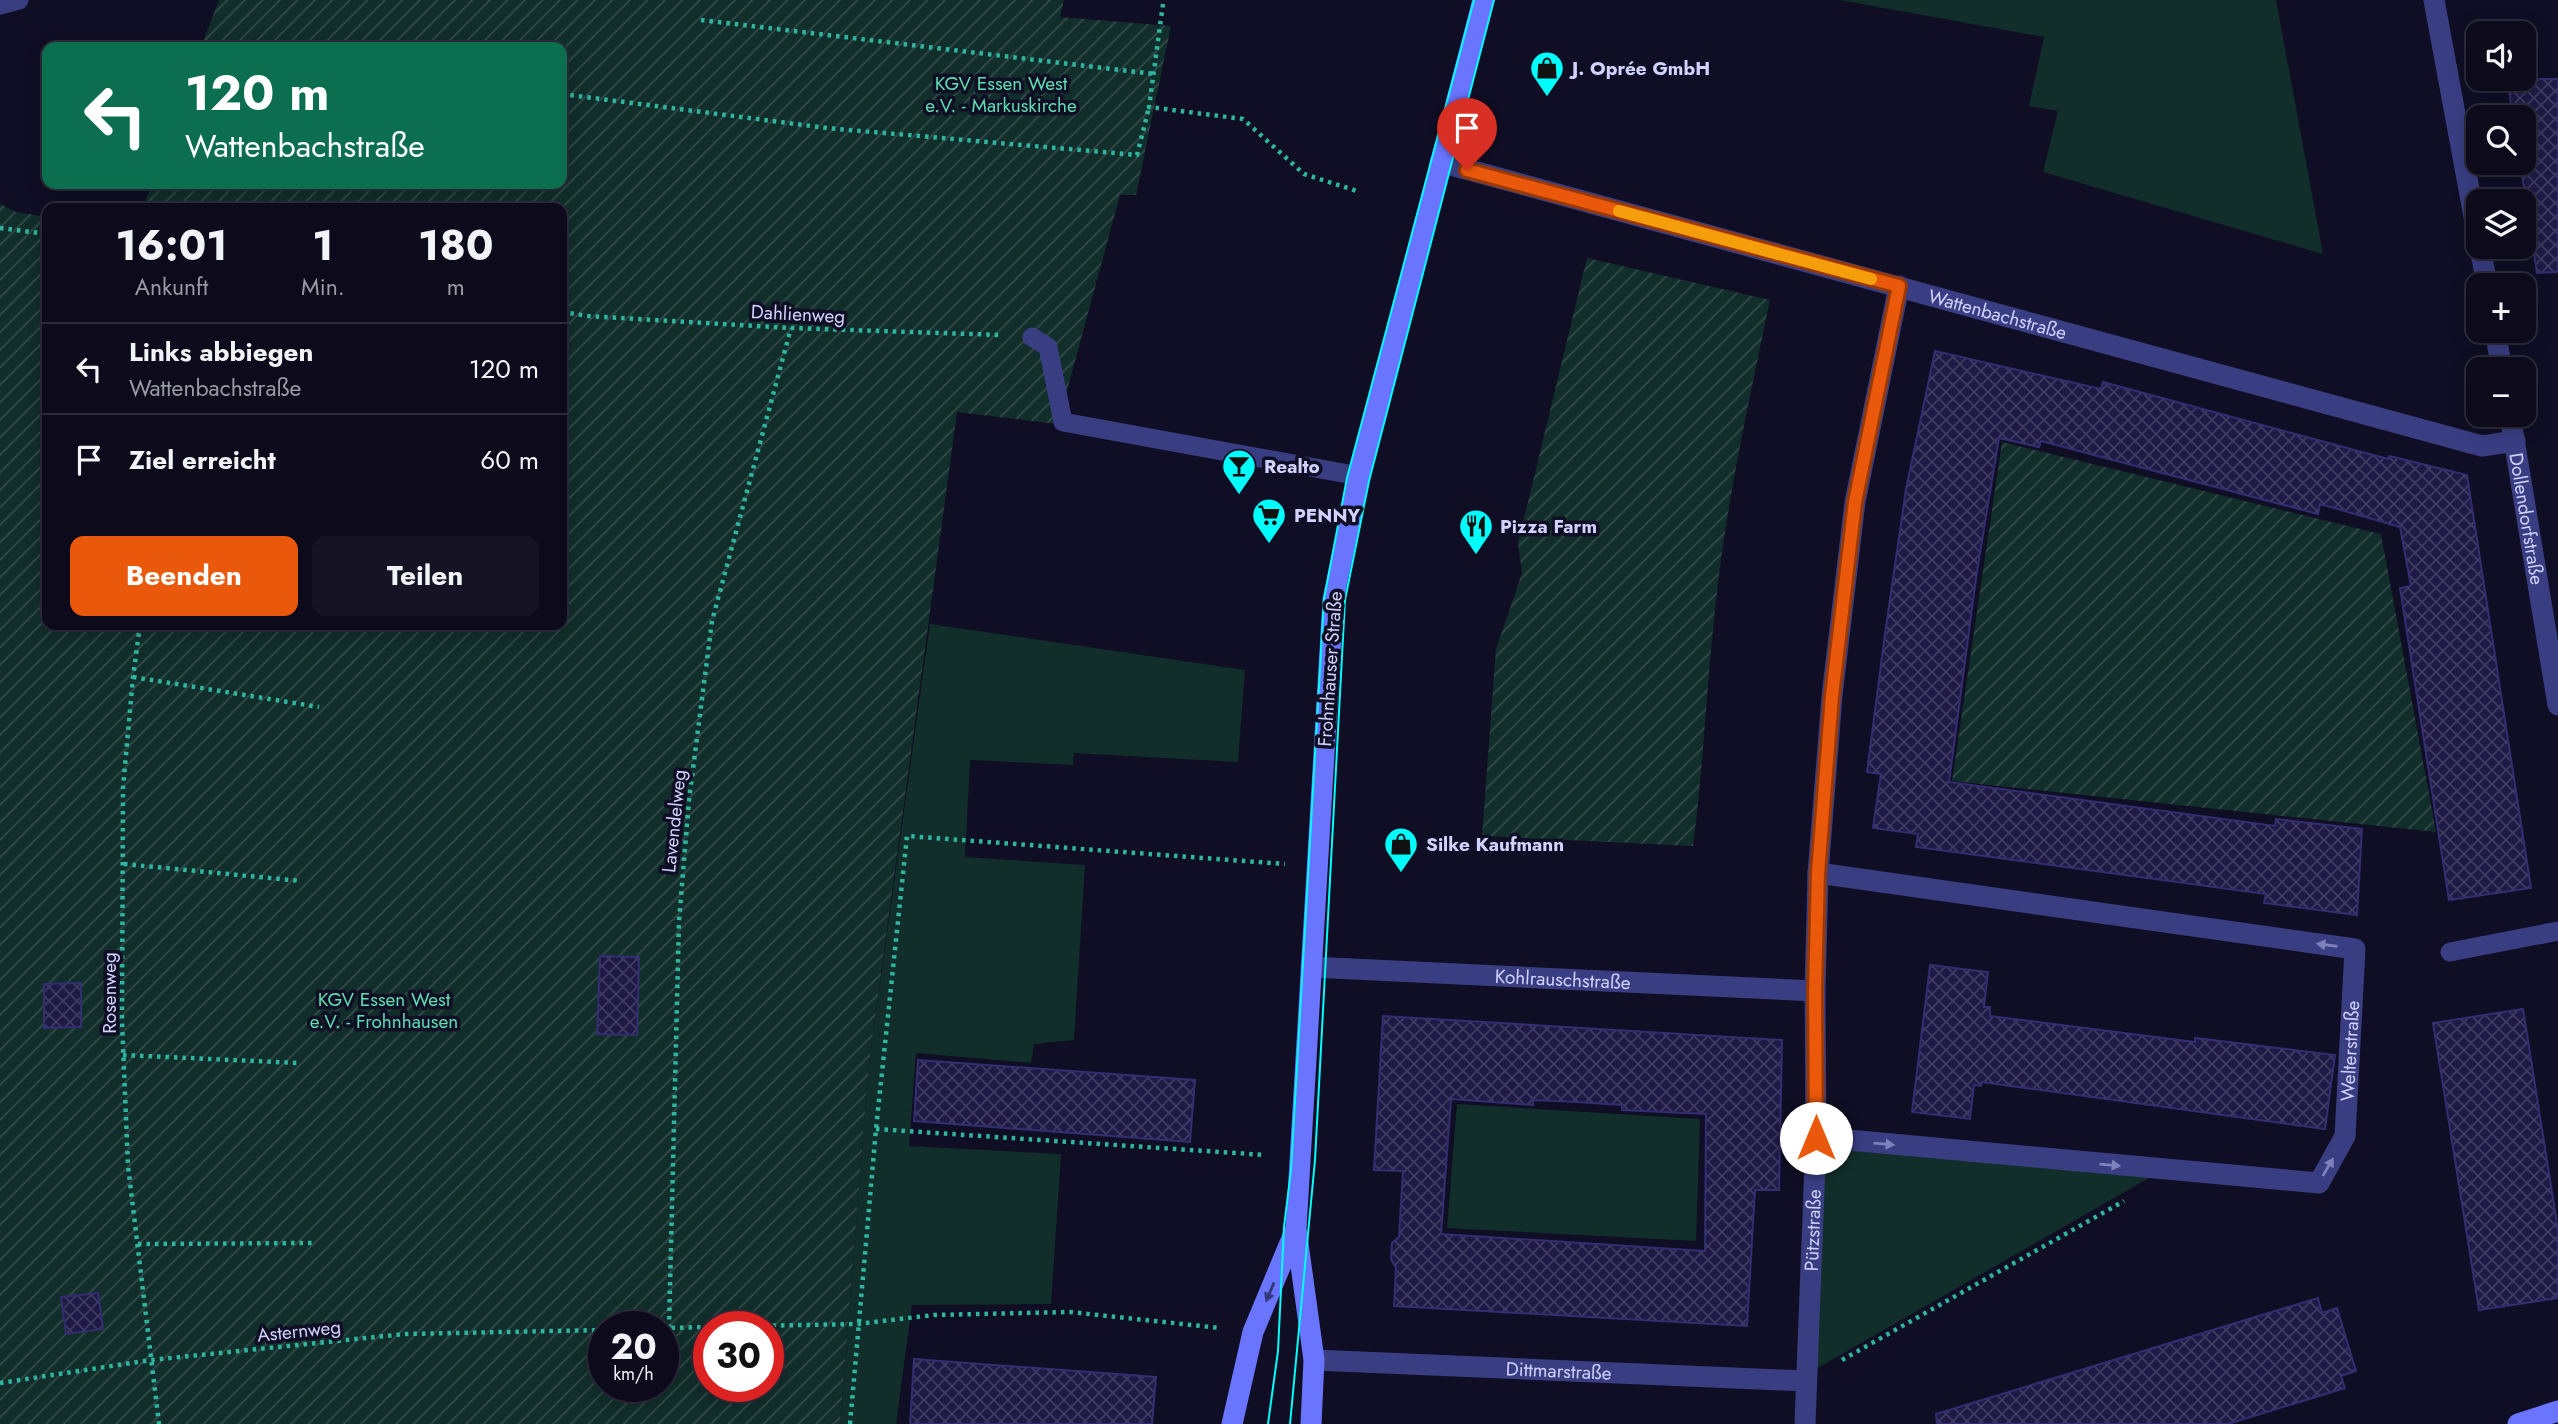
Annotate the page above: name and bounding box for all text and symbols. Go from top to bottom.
map controls [2466,21,2536,427]
button: sound [2466,21,2536,91]
shop icon: J. Oprée GmbH [1528,49,1566,98]
place label: J. Oprée GmbH [1568,55,1710,82]
text: 120 m [185,58,329,128]
icon: left [70,70,161,161]
park label: KGV Essen West e.V. - Markuskirche [925,70,1077,119]
pin [1437,98,1497,170]
button: search [2466,105,2536,175]
icon: arrive [1448,109,1486,147]
text: Wattenbachstraße [185,123,425,169]
button: layers [2466,189,2536,259]
text: 16:01 [115,215,228,276]
text: 1 [312,215,334,276]
text: 180 [418,215,494,276]
text: Ankunft [135,270,208,304]
text: Min. [301,270,345,304]
text: m [447,270,465,304]
button: + [2466,273,2536,343]
street label: Wattenbachstraße [1925,282,2070,346]
street label: Dahlienweg [750,298,846,330]
text: Links abbiegen [129,333,313,371]
icon: left [70,350,108,388]
text: 120 m [469,350,539,388]
button: − [2466,357,2536,427]
text: Wattenbachstraße [129,371,301,405]
icon: arrive [70,441,108,479]
text: Ziel erreicht [129,441,276,479]
text: 60 m [480,441,539,479]
bar icon: Realto [1220,447,1258,496]
street label: Dollendorfstraße [2503,451,2551,587]
place label: Realto [1264,453,1320,480]
supermarket icon: PENNY [1250,496,1288,545]
place label: PENNY [1294,502,1360,529]
restaurant icon: Pizza Farm [1457,507,1495,556]
place label: Pizza Farm [1500,513,1597,540]
button: Beenden [70,536,298,616]
button: Teilen [312,536,539,616]
street label: Frohnhauser Straße [1311,590,1349,748]
street label: Lavendelweg [655,768,693,874]
shop icon: Silke Kaufmann [1382,825,1420,874]
place label: Silke Kaufmann [1426,831,1564,858]
one-way arrow [2316,939,2338,950]
street label: Rosenweg [96,952,123,1034]
street label: Kohlrauschstraße [1494,962,1631,996]
park label: KGV Essen West e.V. - Frohnhausen [310,986,458,1035]
street label: Welterstraße [2333,1000,2366,1102]
position arrow [1779,1101,1853,1175]
one-way arrow [1873,1139,1895,1150]
one-way arrow [2322,1158,2334,1177]
one-way arrow [2099,1160,2121,1171]
street label: Pützstraße [1797,1188,1828,1272]
one-way arrow [1264,1282,1275,1303]
speed limit sign: 30 [693,1311,784,1402]
street label: Asternweg [256,1313,342,1349]
text: 20 [610,1322,657,1372]
street label: Dittmarstraße [1505,1355,1612,1386]
text: km/h [613,1361,654,1387]

